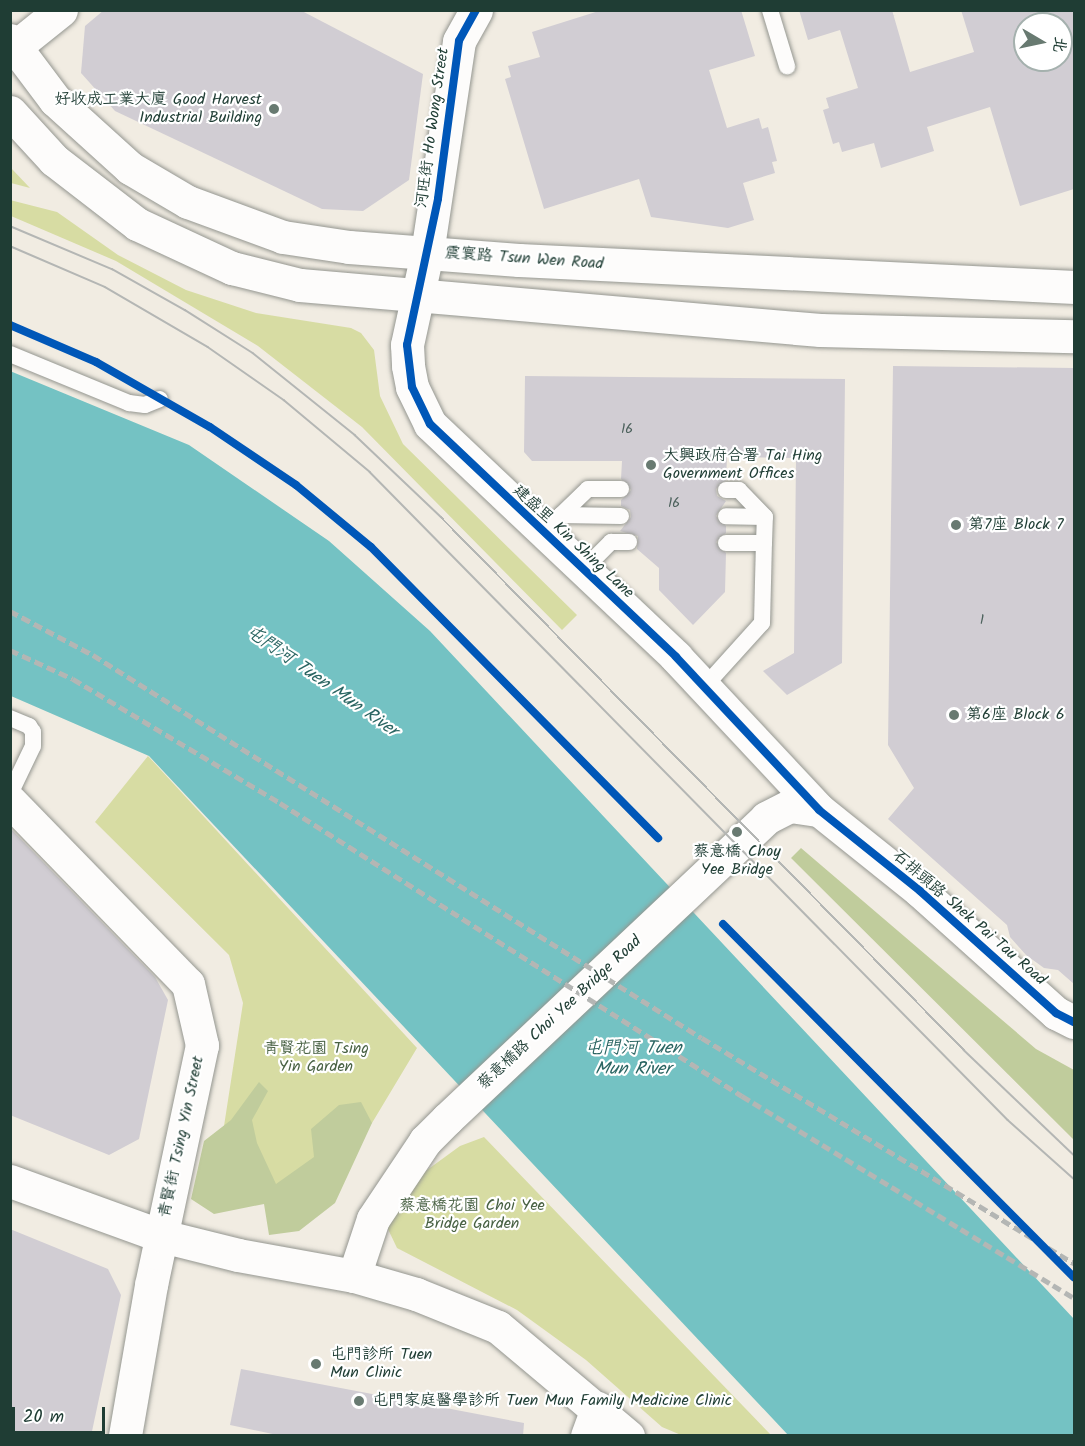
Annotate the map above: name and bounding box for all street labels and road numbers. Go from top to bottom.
street label: 河旺街 Ho Wong Street [412,47,454,209]
street label: 震寰路 Tsun Wen Road [444,244,604,274]
street label: 建盛里 Kin Shing Lane [509,481,637,603]
street label: 石排頭路 Shek Pai Tau Road [888,846,1050,990]
street label: 蔡意橋路 Choi Yee Bridge Road [474,932,646,1094]
street label: 青賢街 Tsing Yin Street [155,1054,209,1220]

